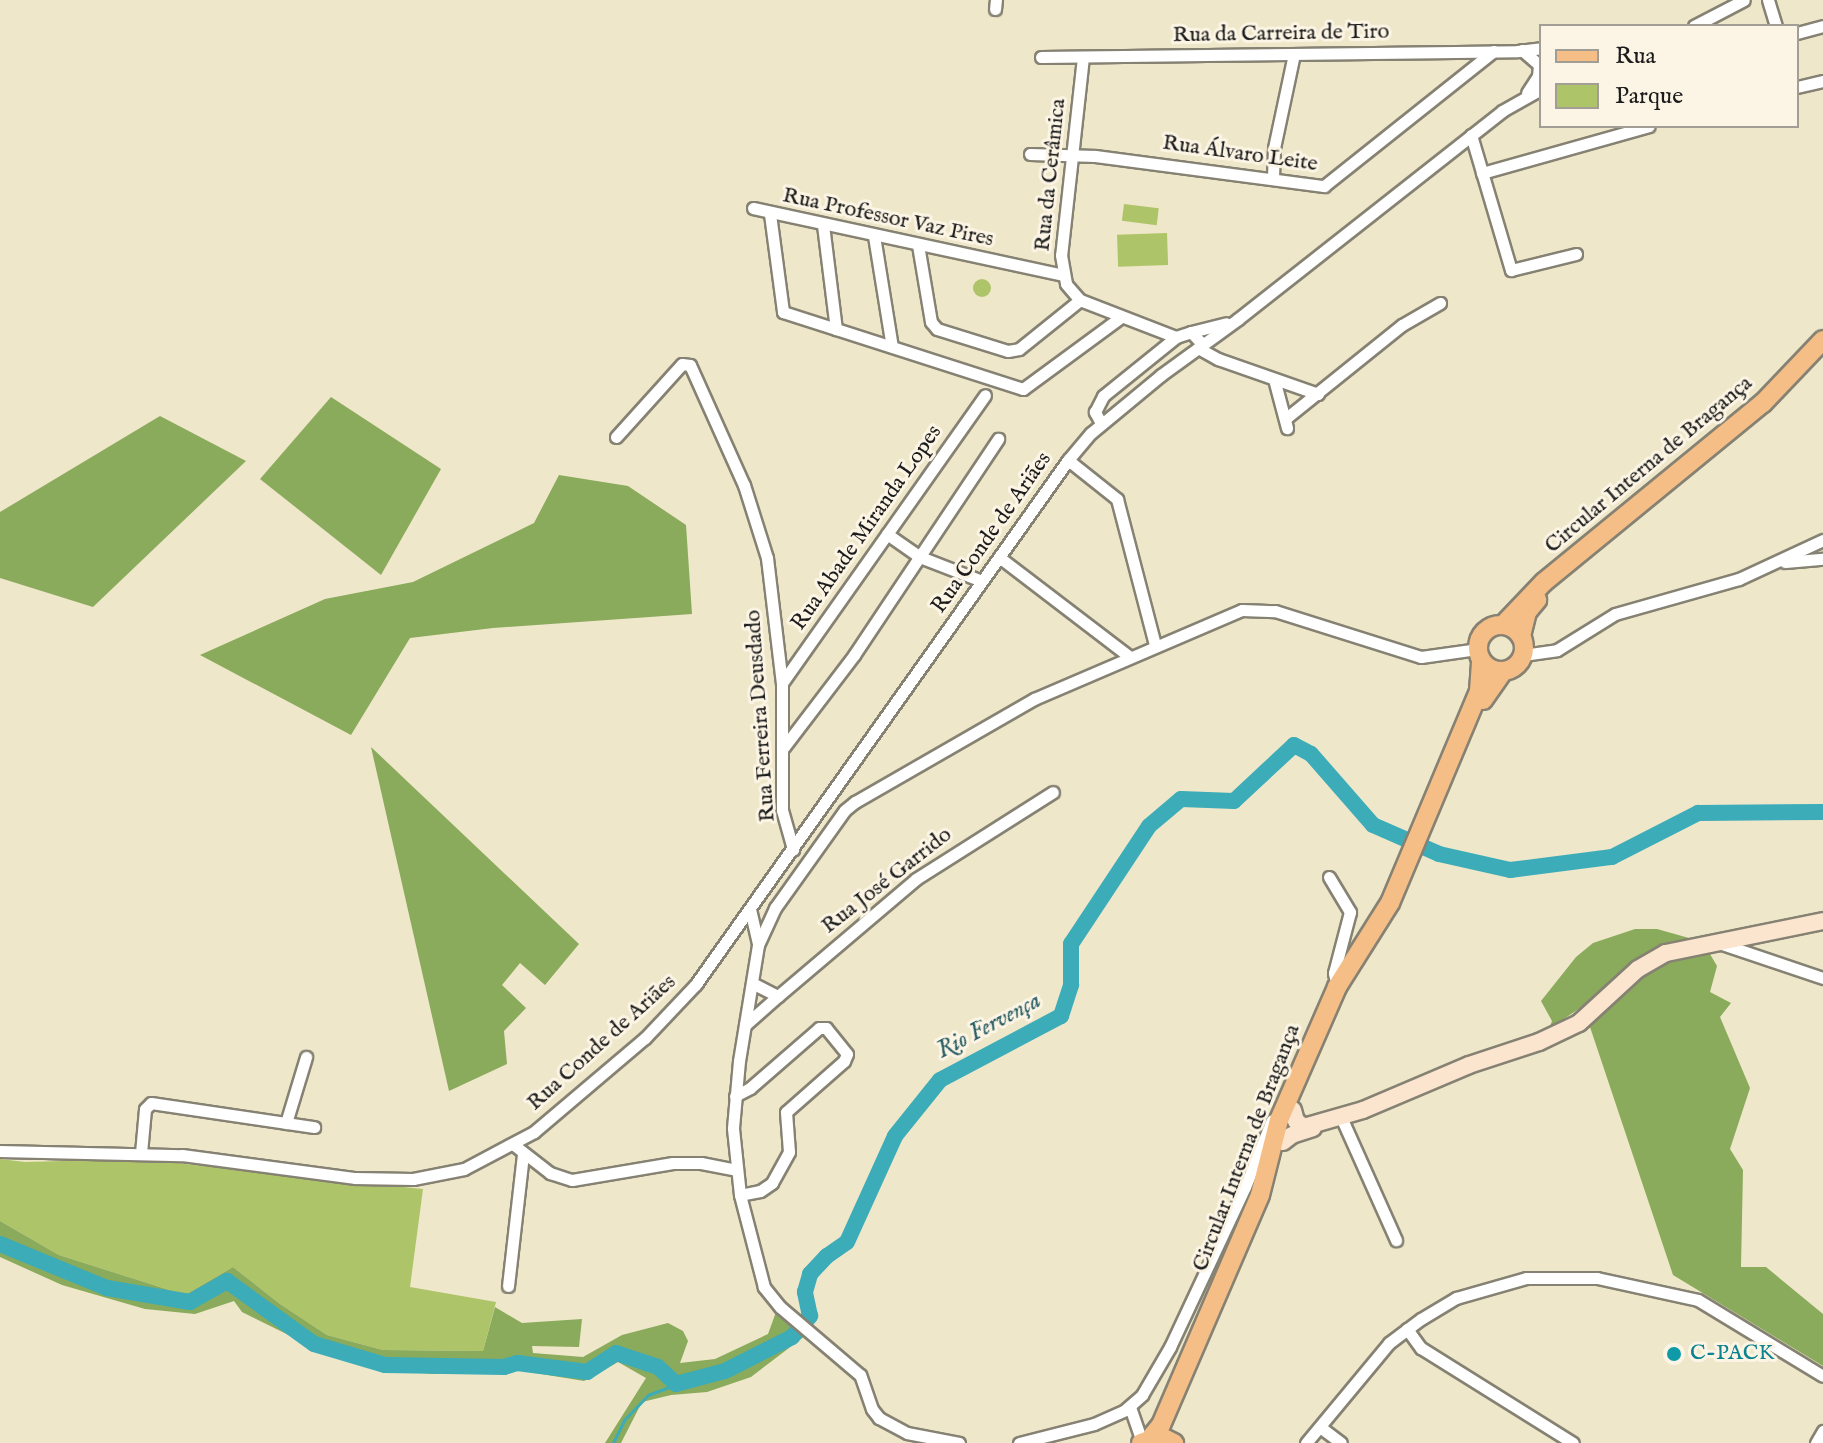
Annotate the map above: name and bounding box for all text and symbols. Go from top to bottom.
street label: Rua da Carreira de Tiro [1172,19,1390,49]
legend [1539,24,1799,128]
text: Rua [1615,41,1656,72]
text: Parque [1615,81,1683,112]
street label: Rua da Cerâmica [1030,97,1072,253]
street label: Rua Álvaro Leite [1161,130,1319,178]
street label: Rua Professor Vaz Pires [780,183,996,253]
street label: Circular Interna de Bragança [1540,370,1758,560]
street label: Rua Abade Miranda Lopes [786,420,948,636]
street label: Rua Conde de Ariães [926,447,1058,619]
street label: Rua Ferreira Deusdado [740,609,782,823]
street label: Rua José Garrido [817,822,957,940]
street label: Rua Conde de Ariães [522,969,682,1117]
water label: Rio Fervença [932,987,1046,1065]
street label: Circular Interna de Bragança [1188,1021,1306,1275]
place label: C-PACK [1690,1341,1774,1367]
marker: C-PACK [1665,1345,1683,1363]

